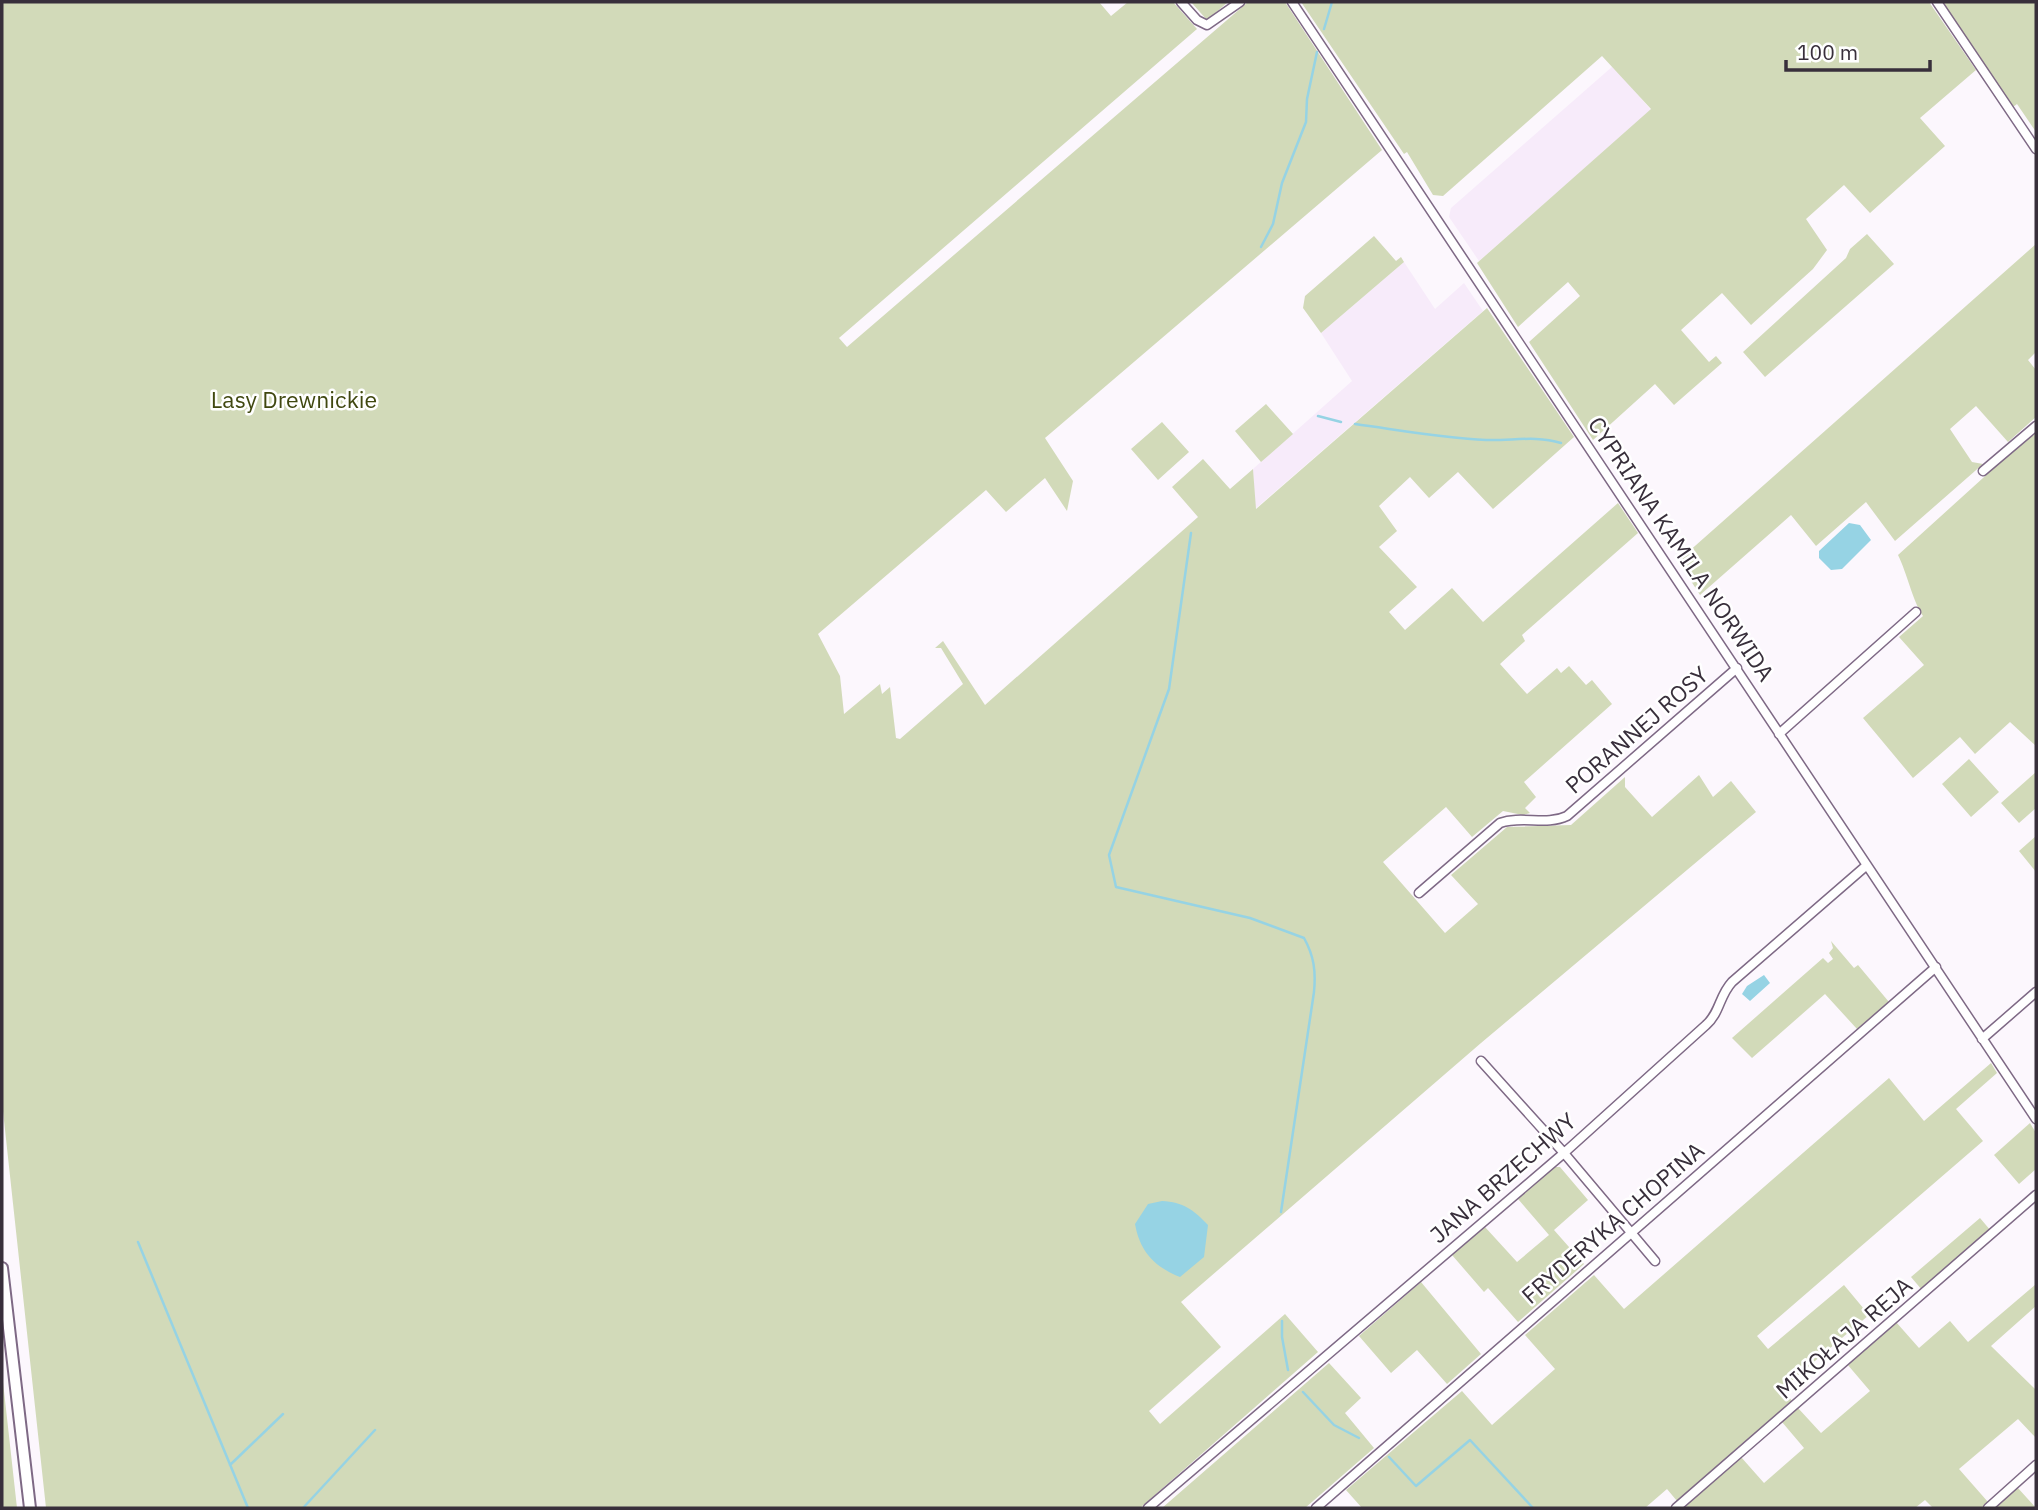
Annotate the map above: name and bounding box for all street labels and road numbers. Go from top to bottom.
street label: CYPRIANA KAMILA NORWIDA [1582,410,1782,687]
street label: PORANNEJ ROSY [1559,659,1714,800]
street label: JANA BRZECHWY [1423,1105,1582,1249]
street label: FRYDERYKA CHOPINA [1515,1134,1710,1310]
street label: MIKOŁAJA REJA [1769,1270,1918,1405]

